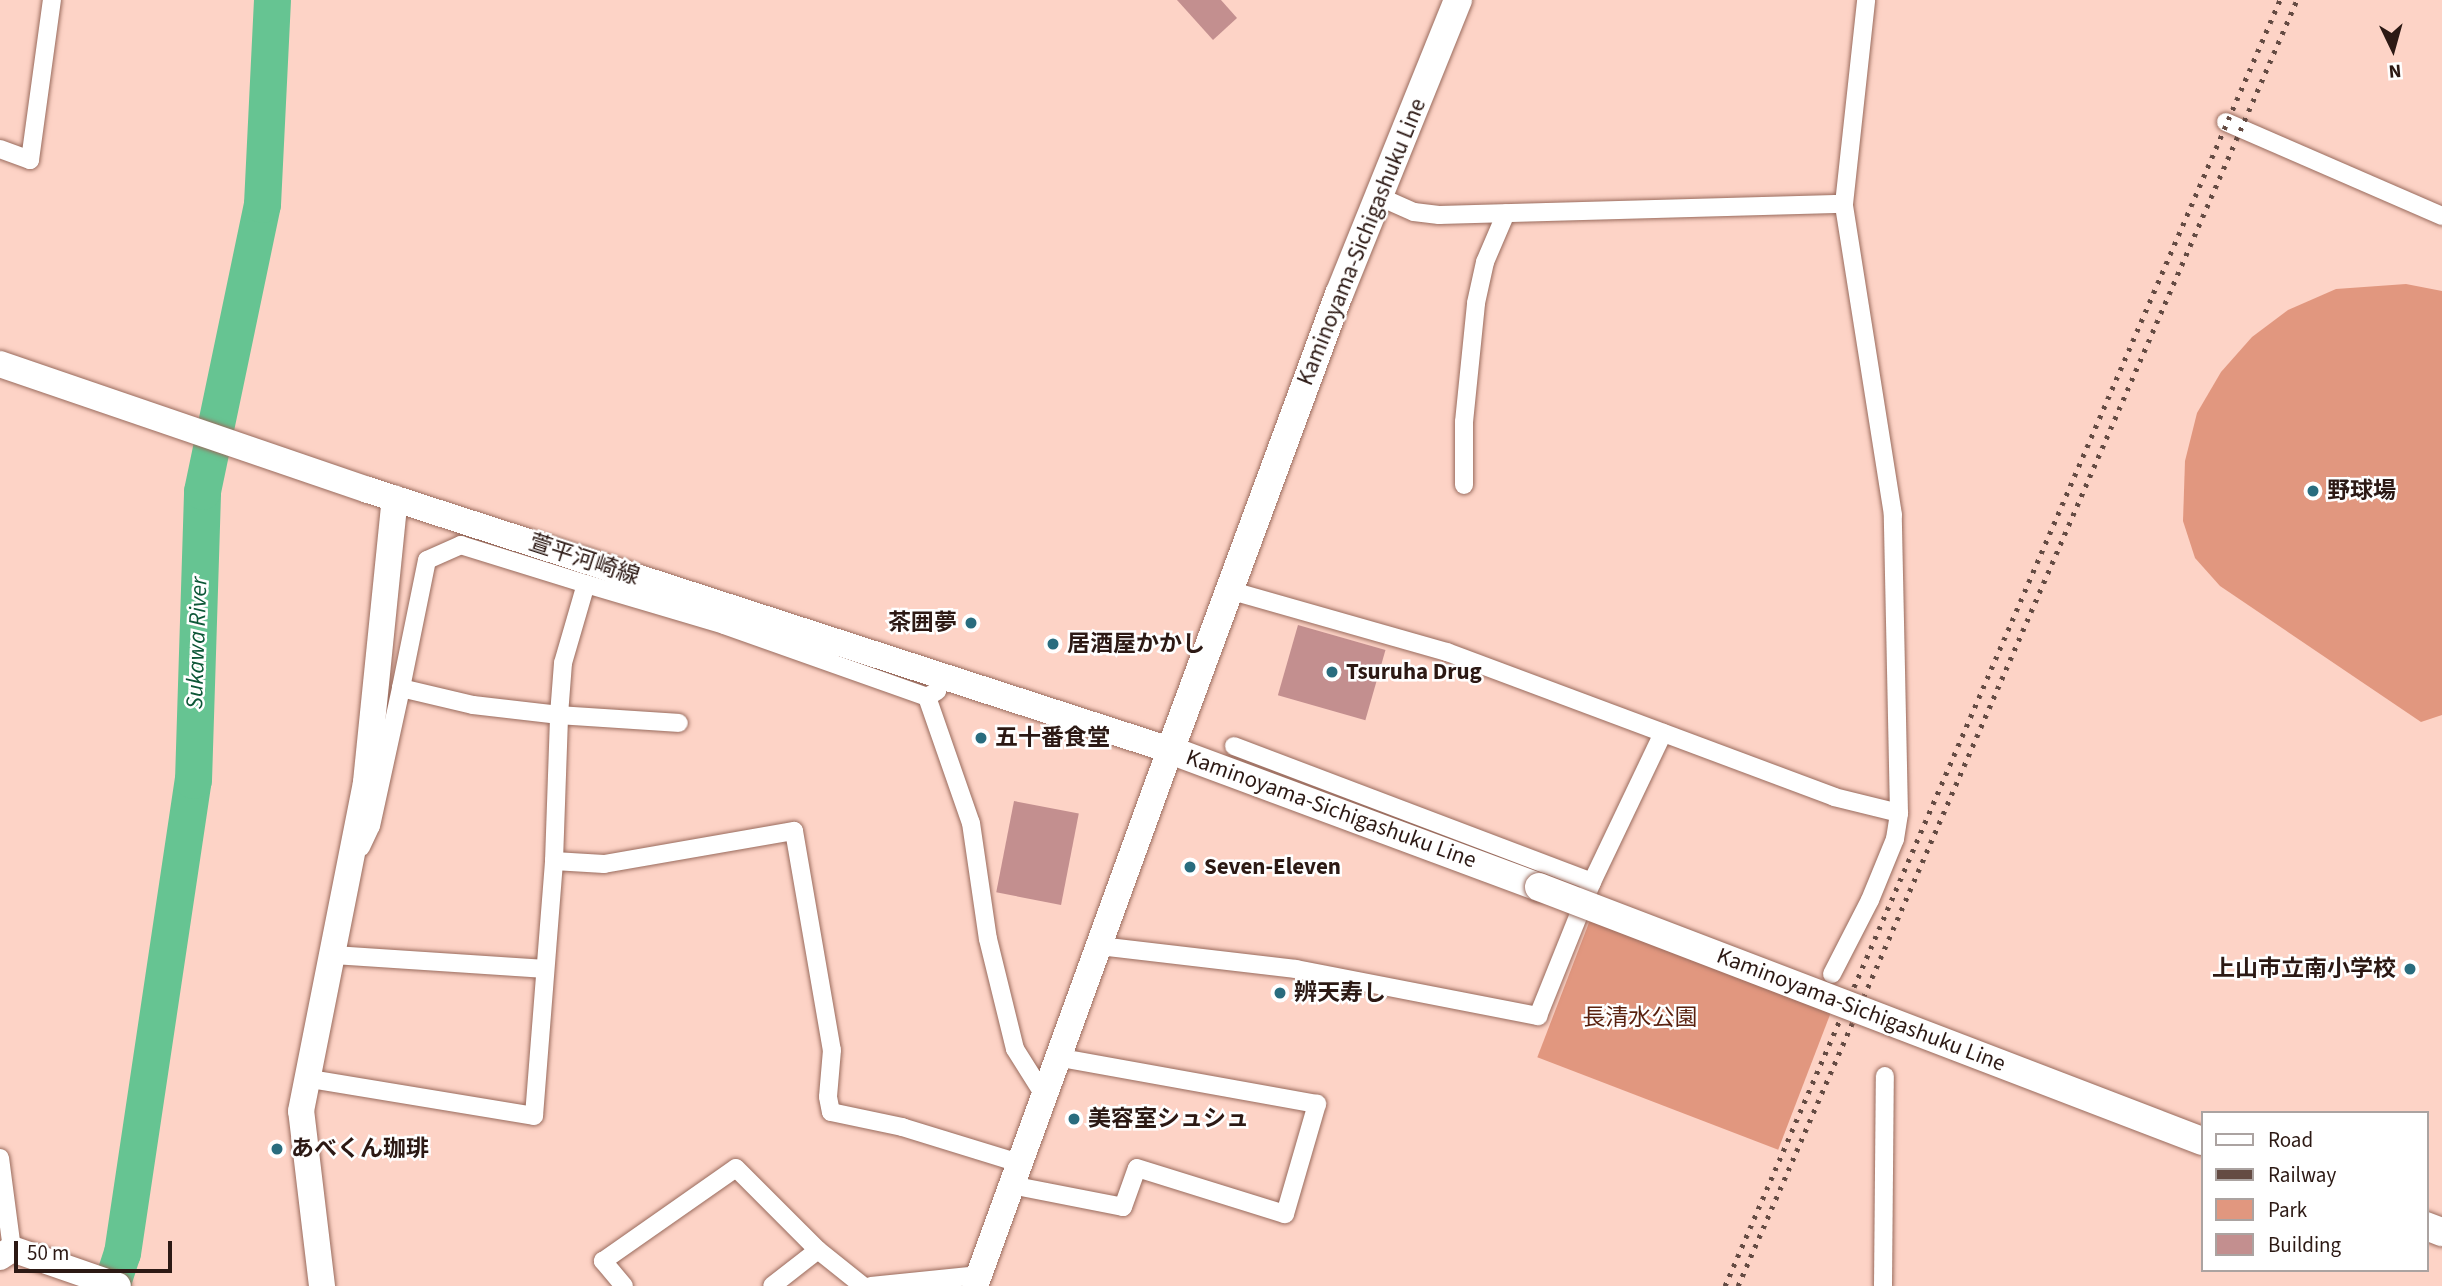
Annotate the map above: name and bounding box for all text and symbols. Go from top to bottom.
north arrow [2358,14,2428,84]
text: N [2387,56,2402,84]
street label: Kaminoyama-Sichigashuku Line [1292,95,1432,389]
place label: 野球場 [2327,477,2396,505]
marker: 野球場 [2305,483,2321,499]
street label: 萱平河崎線 [525,529,643,591]
water label: Sukawa River [180,576,214,710]
place label: 茶囲夢 [888,609,957,637]
marker: 茶囲夢 [963,615,979,631]
place label: 居酒屋かかし [1067,630,1205,658]
marker: 居酒屋かかし [1045,636,1061,652]
place label: Tsuruha Drug [1346,658,1482,686]
marker: Tsuruha Drug [1324,664,1340,680]
place label: 五十番食堂 [995,724,1110,752]
marker: 五十番食堂 [973,730,989,746]
street label: Kaminoyama-Sichigashuku Line [1182,744,1480,874]
place label: Seven-Eleven [1204,853,1341,881]
marker: Seven-Eleven [1182,859,1198,875]
street label: Kaminoyama-Sichigashuku Line [1713,942,2009,1078]
place label: 上山市立南小学校 [2212,955,2396,983]
marker: 上山市立南小学校 [2402,961,2418,977]
place label: 辨天寿し [1294,979,1386,1007]
marker: 辨天寿し [1272,985,1288,1001]
park label: 長清水公園 [1583,1004,1697,1032]
place label: 美容室シュシュ [1088,1105,1249,1133]
marker: 美容室シュシュ [1066,1111,1082,1127]
legend [2200,1111,2428,1272]
text: Road [2268,1125,2313,1155]
place label: あべくん珈琲 [291,1135,429,1163]
marker: あべくん珈琲 [269,1141,285,1157]
text: Railway [2268,1160,2336,1190]
text: Park [2268,1195,2307,1225]
scale bar [18,1226,175,1270]
text: Building [2268,1230,2341,1260]
text: 50 m [27,1238,69,1268]

